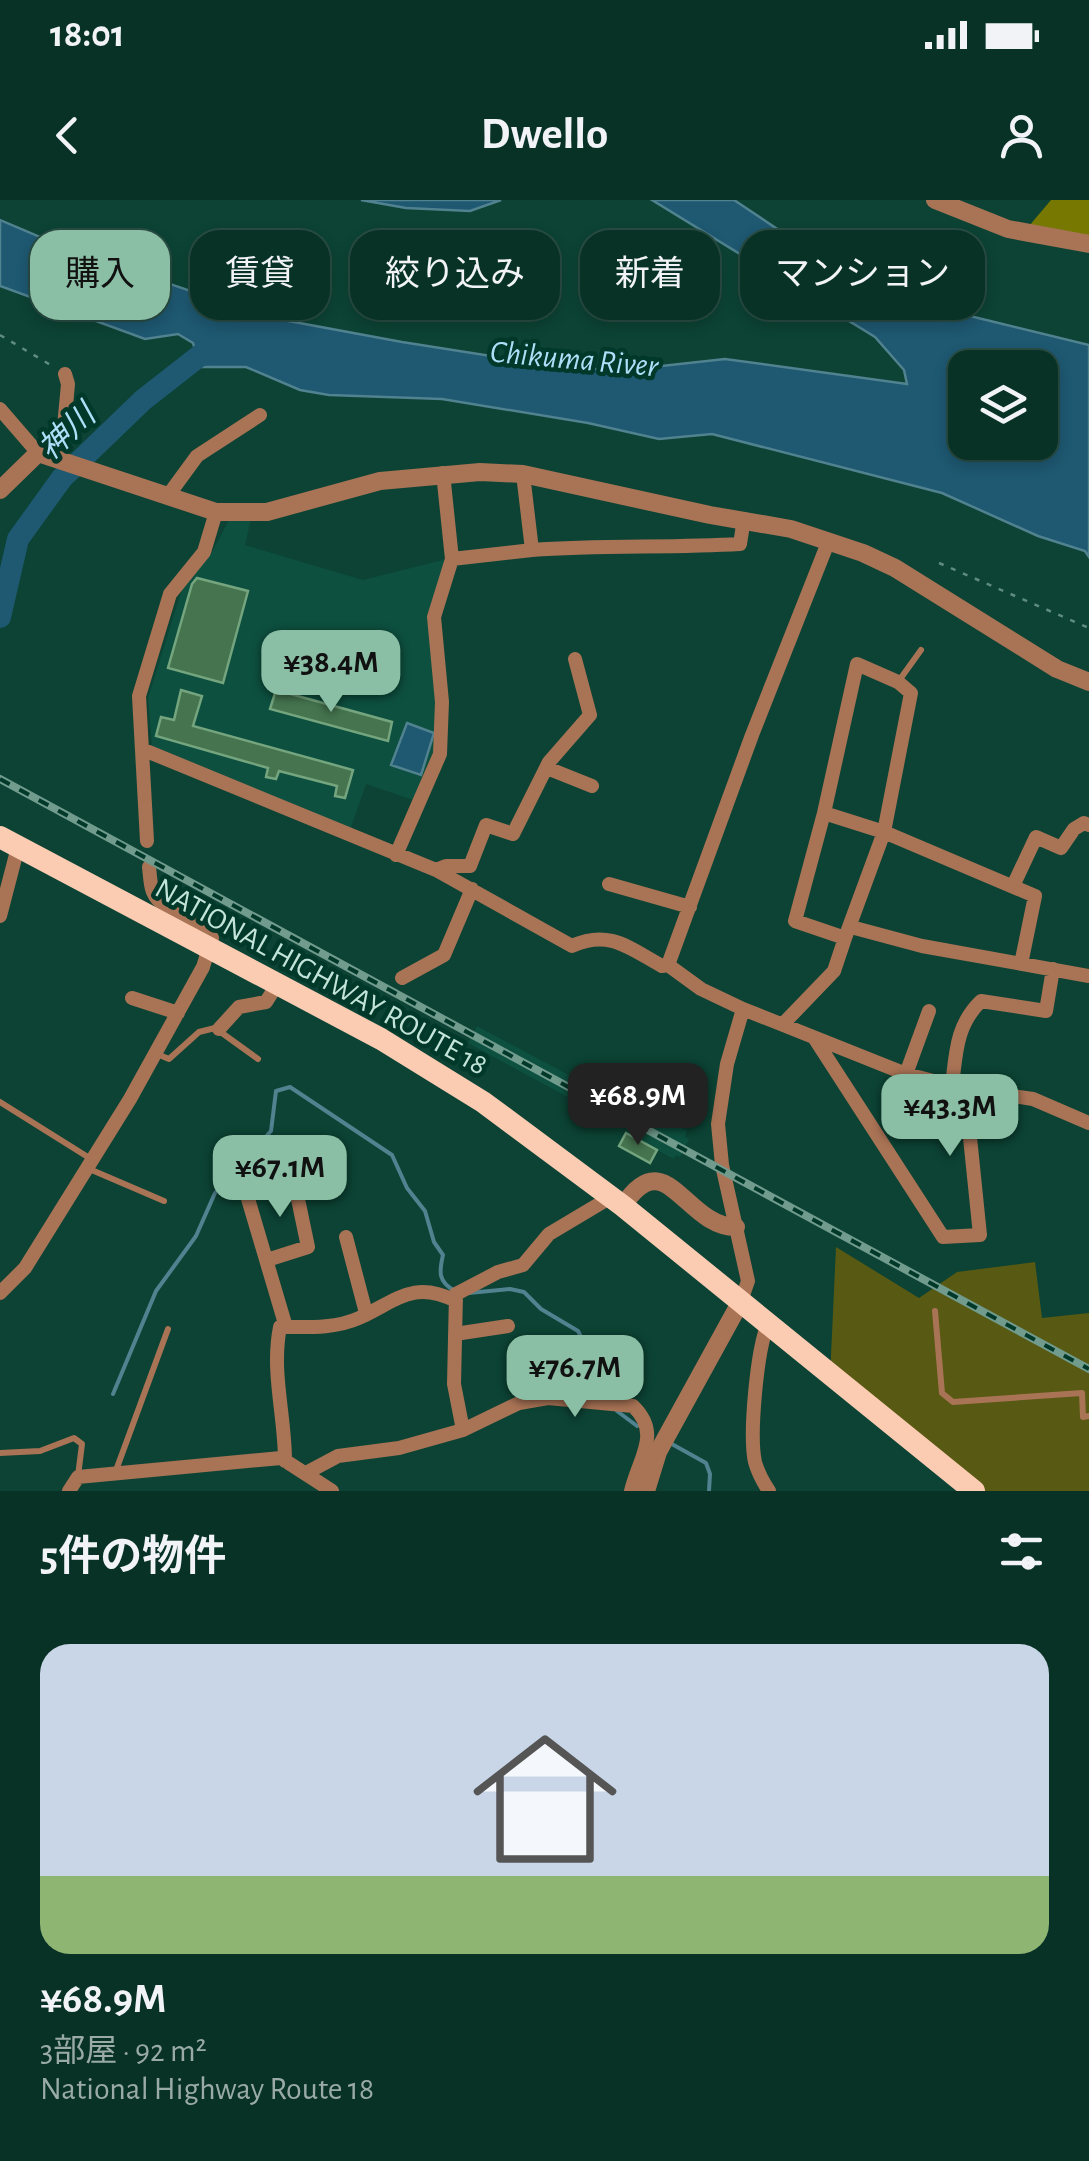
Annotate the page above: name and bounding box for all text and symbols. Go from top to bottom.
text: 18:01 [50,16,125,54]
icon: back [40,108,95,163]
icon: person [994,108,1049,163]
text: Dwello [481,112,608,157]
chip: 購入 [30,230,170,320]
chip: 賃貸 [190,230,330,320]
chip: 絞り込み [350,230,560,320]
chip: 新着 [580,230,720,320]
chip: マンション [740,230,985,320]
water label: Chikuma River [489,336,661,382]
map controls [948,350,1058,460]
button: layers [948,350,1058,460]
water label: 神川 [32,396,104,466]
pin: ¥38.4M [250,630,412,715]
text: ¥38.4M [283,646,379,678]
street label: NATIONAL HIGHWAY ROUTE 18 [150,873,492,1081]
pin: ¥68.9M [557,1063,719,1148]
pin: ¥43.3M [869,1074,1031,1159]
text: ¥68.9M [590,1079,686,1111]
text: ¥43.3M [903,1090,997,1122]
pin: ¥67.1M [199,1135,361,1220]
text: ¥67.1M [235,1151,325,1183]
pin: ¥76.7M [494,1335,656,1420]
text: ¥76.7M [529,1351,621,1383]
icon: filters [994,1524,1049,1579]
text: 5件の物件 [40,1536,226,1578]
icon: home [455,1709,635,1889]
text: ¥68.9M [40,1978,166,2020]
text: 3部屋 · 92 m² [40,2035,207,2067]
text: National Highway Route 18 [40,2073,374,2105]

